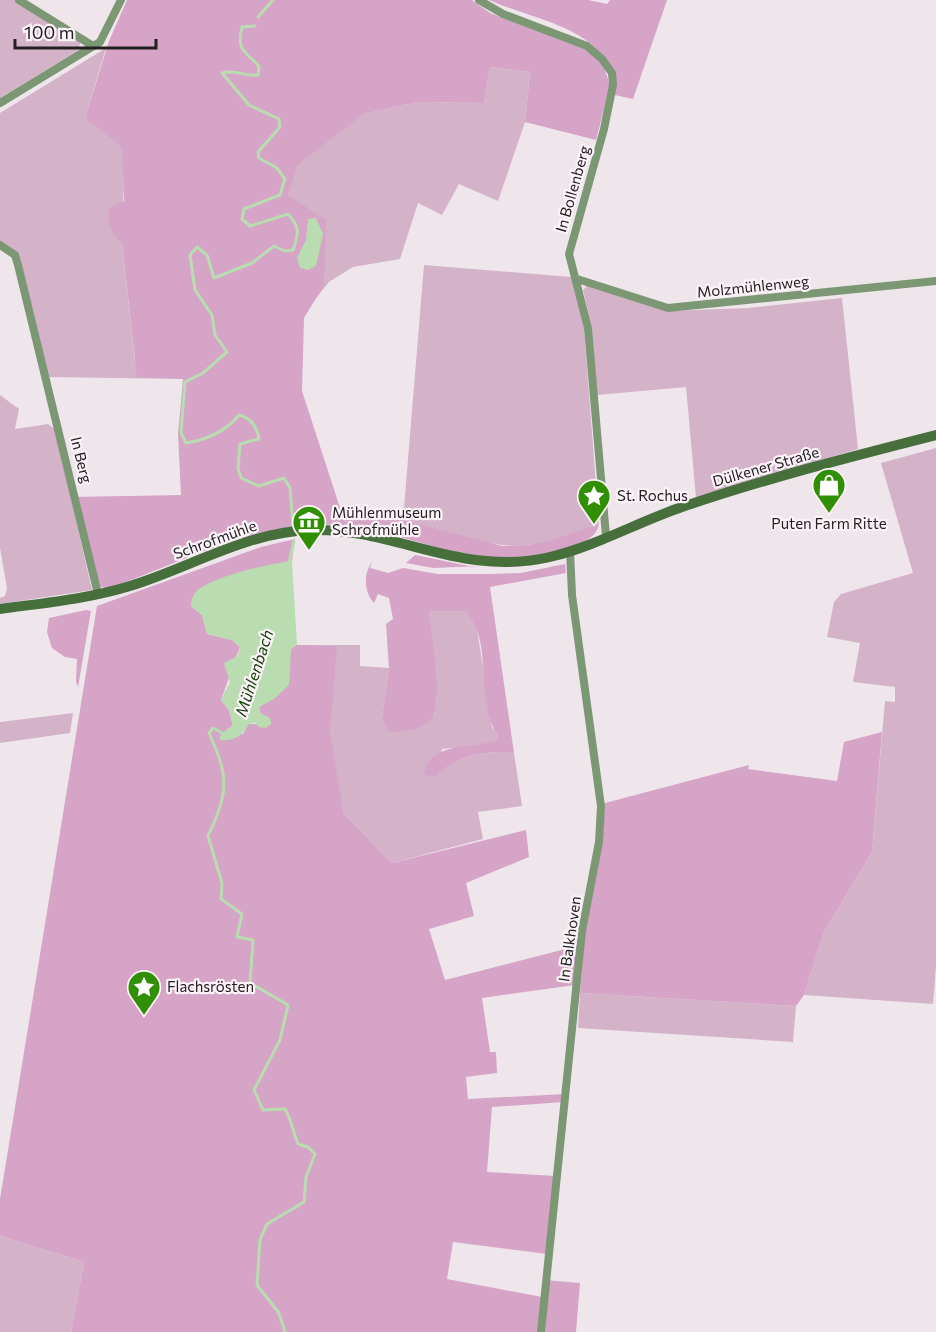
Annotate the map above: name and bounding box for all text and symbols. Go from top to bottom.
scale bar [15,12,156,50]
text: 100 m [24,21,74,43]
street label: In Bollenberg [551,143,593,234]
street label: Molzmühlenweg [696,271,810,301]
street label: In Berg [68,435,96,485]
street label: Dülkener Straße [710,442,821,490]
shop icon: Puten Farm Ritte [811,467,847,514]
place icon: St. Rochus [576,478,612,525]
place label: St. Rochus [617,486,688,504]
place label: Mühlenmuseum Schrofmühle [332,503,441,538]
museum icon: Mühlenmuseum Schrofmühle [291,504,327,551]
place label: Puten Farm Ritte [771,514,887,532]
street label: Schrofmühle [171,516,259,562]
water label: Mühlenbach [231,627,276,719]
street label: In Balkhoven [554,895,584,983]
place icon: Flachsrösten [126,969,162,1016]
place label: Flachsrösten [167,977,254,995]

